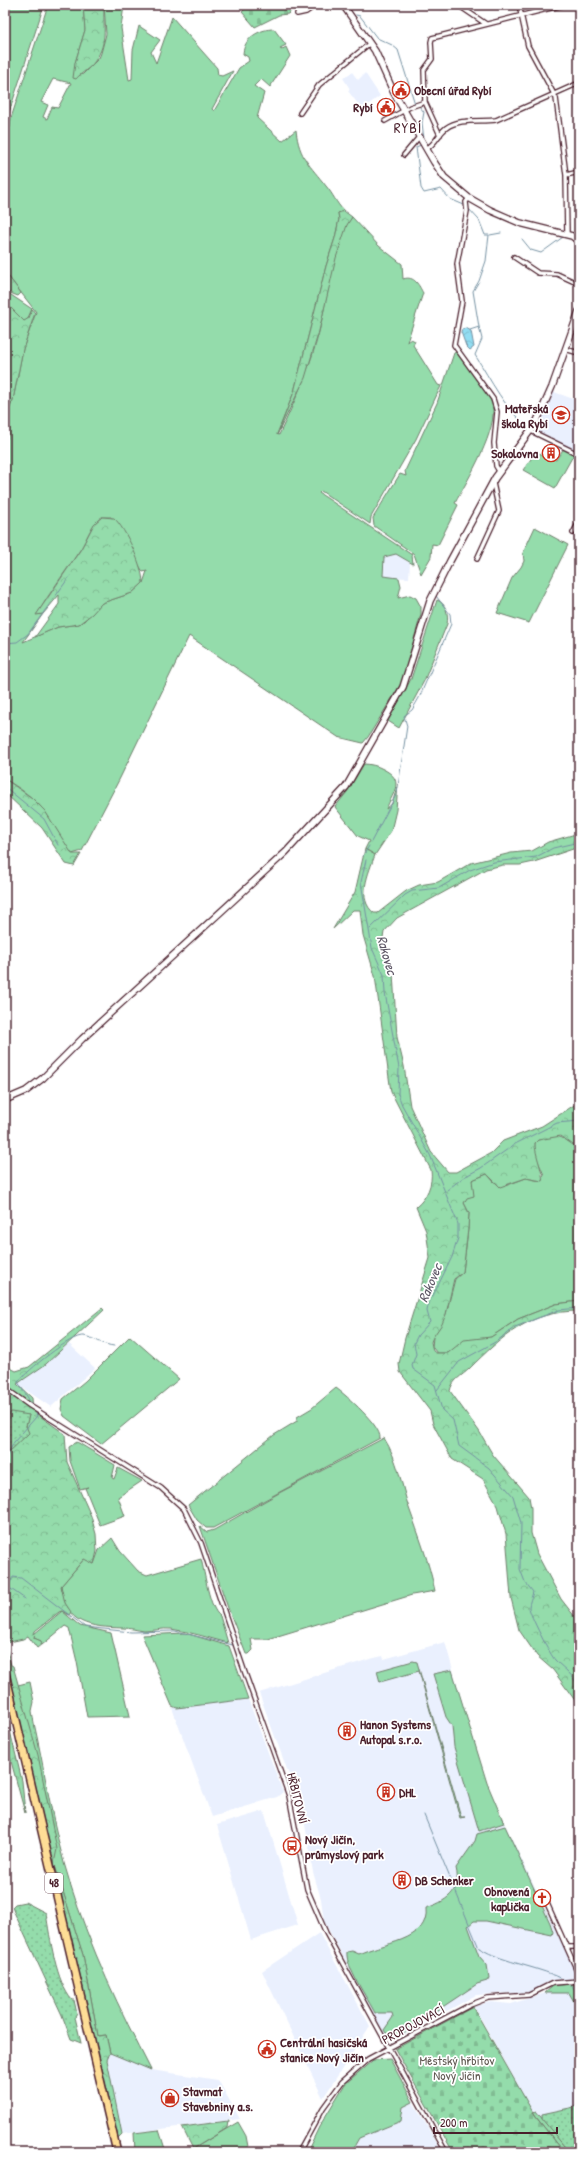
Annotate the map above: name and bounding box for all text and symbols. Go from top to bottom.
public building icon: Obecní úřad Rybí [391,80,411,100]
place label: Obecní úřad Rybí [414,81,492,100]
public building icon: Rybí [376,97,396,117]
place label: Rybí [353,98,373,117]
district label: RYBÍ [394,117,422,138]
place label: Mateřská škola Rybí [501,399,549,433]
school or university icon: Mateřská škola Rybí [551,405,571,425]
building icon: Sokolovna [541,443,561,463]
place label: Sokolovna [491,444,539,462]
water label: Rakovec [373,933,403,978]
water label: Rakovec [413,1259,447,1305]
place label: Hanon Systems Autopal s.r.o. [360,1715,431,1749]
building icon: Hanon Systems Autopal s.r.o. [337,1721,357,1741]
street label: HŘBITOVNÍ [283,1770,313,1826]
building icon: DHL [376,1782,396,1802]
place label: DHL [399,1783,416,1801]
place label: Nový Jičín, průmyslový park [305,1830,384,1864]
bus stop icon: Nový Jičín, průmyslový park [282,1836,302,1856]
building icon: DB Schenker [392,1870,412,1890]
place label: DB Schenker [415,1871,475,1889]
road number: 48 [45,1873,63,1893]
place label: Obnovená kaplička [484,1882,530,1916]
church icon: Obnovená kaplička [532,1888,552,1908]
street label: PROPOJOVACÍ [378,2000,448,2048]
place label: Centrální hasičská stanice Nový Jičín [280,2033,368,2067]
public building icon: Centrální hasičská stanice Nový Jičín [257,2039,277,2059]
park label: Městský hřbitov Nový Jičín [420,2051,495,2084]
place label: Stavmat Stavebniny a.s. [183,2082,253,2116]
shop icon: Stavmat Stavebniny a.s. [160,2088,180,2108]
scale bar [434,2109,557,2135]
text: 200 m [440,2114,467,2131]

